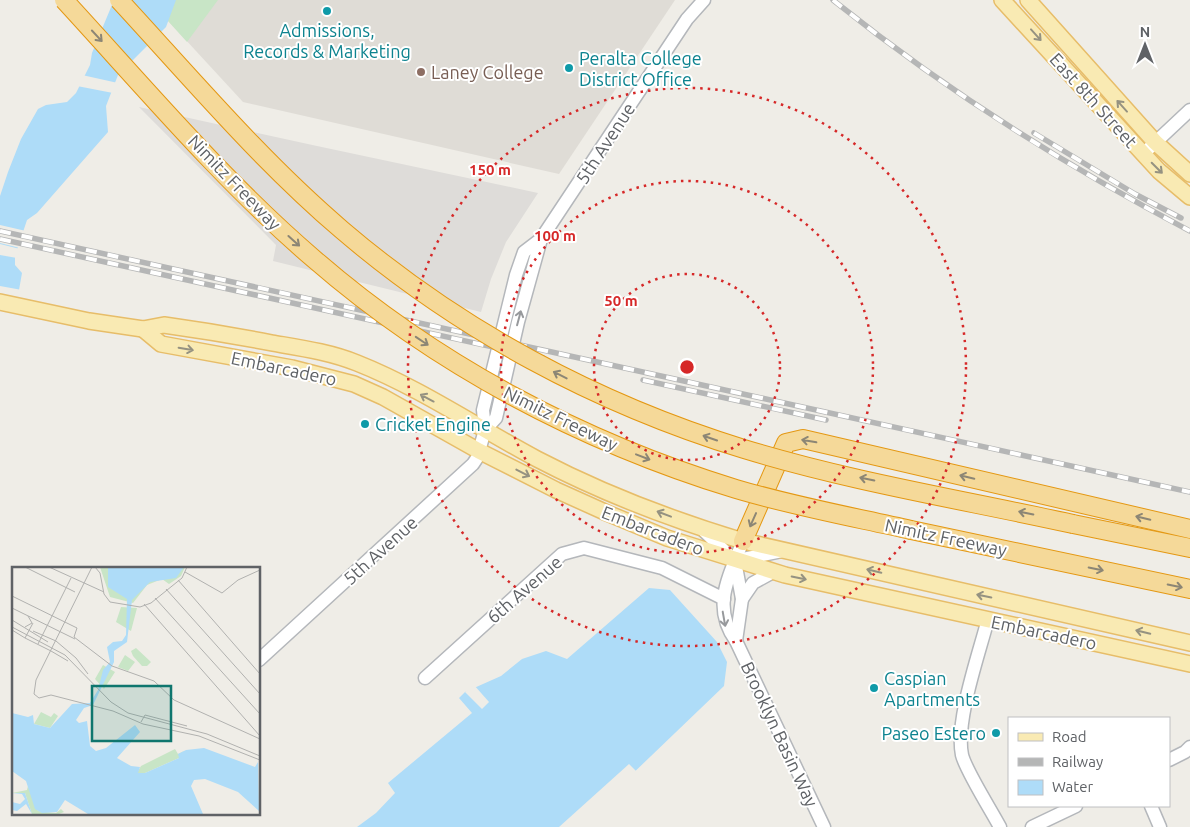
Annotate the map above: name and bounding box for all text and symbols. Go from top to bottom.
marker: Admissions, Records & Marketing [321,5,333,17]
place label: Admissions, Records & Marketing [243,20,411,61]
north arrow [1120,20,1170,70]
text: N [1140,24,1150,40]
one-way arrow [1030,28,1041,41]
one-way arrow [91,29,103,42]
place label: Peralta College District Office [579,48,702,89]
street label: East 8th Street [1046,49,1142,151]
place label: Laney College [431,62,544,82]
marker: Peralta College District Office [563,62,575,74]
marker: Laney College [415,66,427,78]
street label: 5th Avenue [571,99,639,187]
one-way arrow [1116,99,1128,112]
street label: Nimitz Freeway [185,130,286,234]
text: 150 m [469,161,511,178]
one-way arrow [1151,162,1163,174]
text: 100 m [534,227,576,244]
one-way arrow [288,236,301,247]
text: 50 m [604,292,638,309]
one-way arrow [515,311,524,327]
one-way arrow [415,336,429,346]
one-way arrow [177,344,193,354]
street label: Embarcadero [229,347,339,389]
centre of rings [678,358,696,376]
one-way arrow [553,370,568,380]
street label: Nimitz Freeway [501,382,622,454]
one-way arrow [420,393,435,403]
place label: Cricket Engine [375,414,491,434]
marker: Cricket Engine [359,418,371,430]
one-way arrow [703,433,718,442]
one-way arrow [801,436,817,446]
one-way arrow [635,453,651,462]
one-way arrow [515,468,530,478]
one-way arrow [960,472,976,481]
one-way arrow [859,474,875,483]
street label: Embarcadero [599,501,707,559]
one-way arrow [1018,508,1034,517]
one-way arrow [657,509,672,519]
street label: 5th Avenue [339,512,421,588]
one-way arrow [747,512,757,527]
one-way arrow [1135,513,1151,522]
street label: Nimitz Freeway [883,514,1009,560]
street label: 6th Avenue [483,551,565,627]
one-way arrow [1087,565,1103,574]
one-way arrow [866,566,882,575]
inset map [12,567,260,814]
one-way arrow [790,574,806,583]
one-way arrow [1166,581,1182,591]
one-way arrow [977,591,993,600]
one-way arrow [720,611,730,627]
street label: Embarcadero [989,611,1099,653]
one-way arrow [1135,627,1151,636]
street label: Brooklyn Basin Way [738,658,823,810]
place label: Caspian Apartments [884,668,980,709]
marker: Caspian Apartments [868,682,880,694]
legend [1008,717,1170,807]
place label: Paseo Estero [882,723,986,743]
marker: Paseo Estero [990,727,1002,739]
text: Road [1052,728,1087,745]
text: Railway [1052,753,1103,770]
text: Water [1052,778,1093,795]

